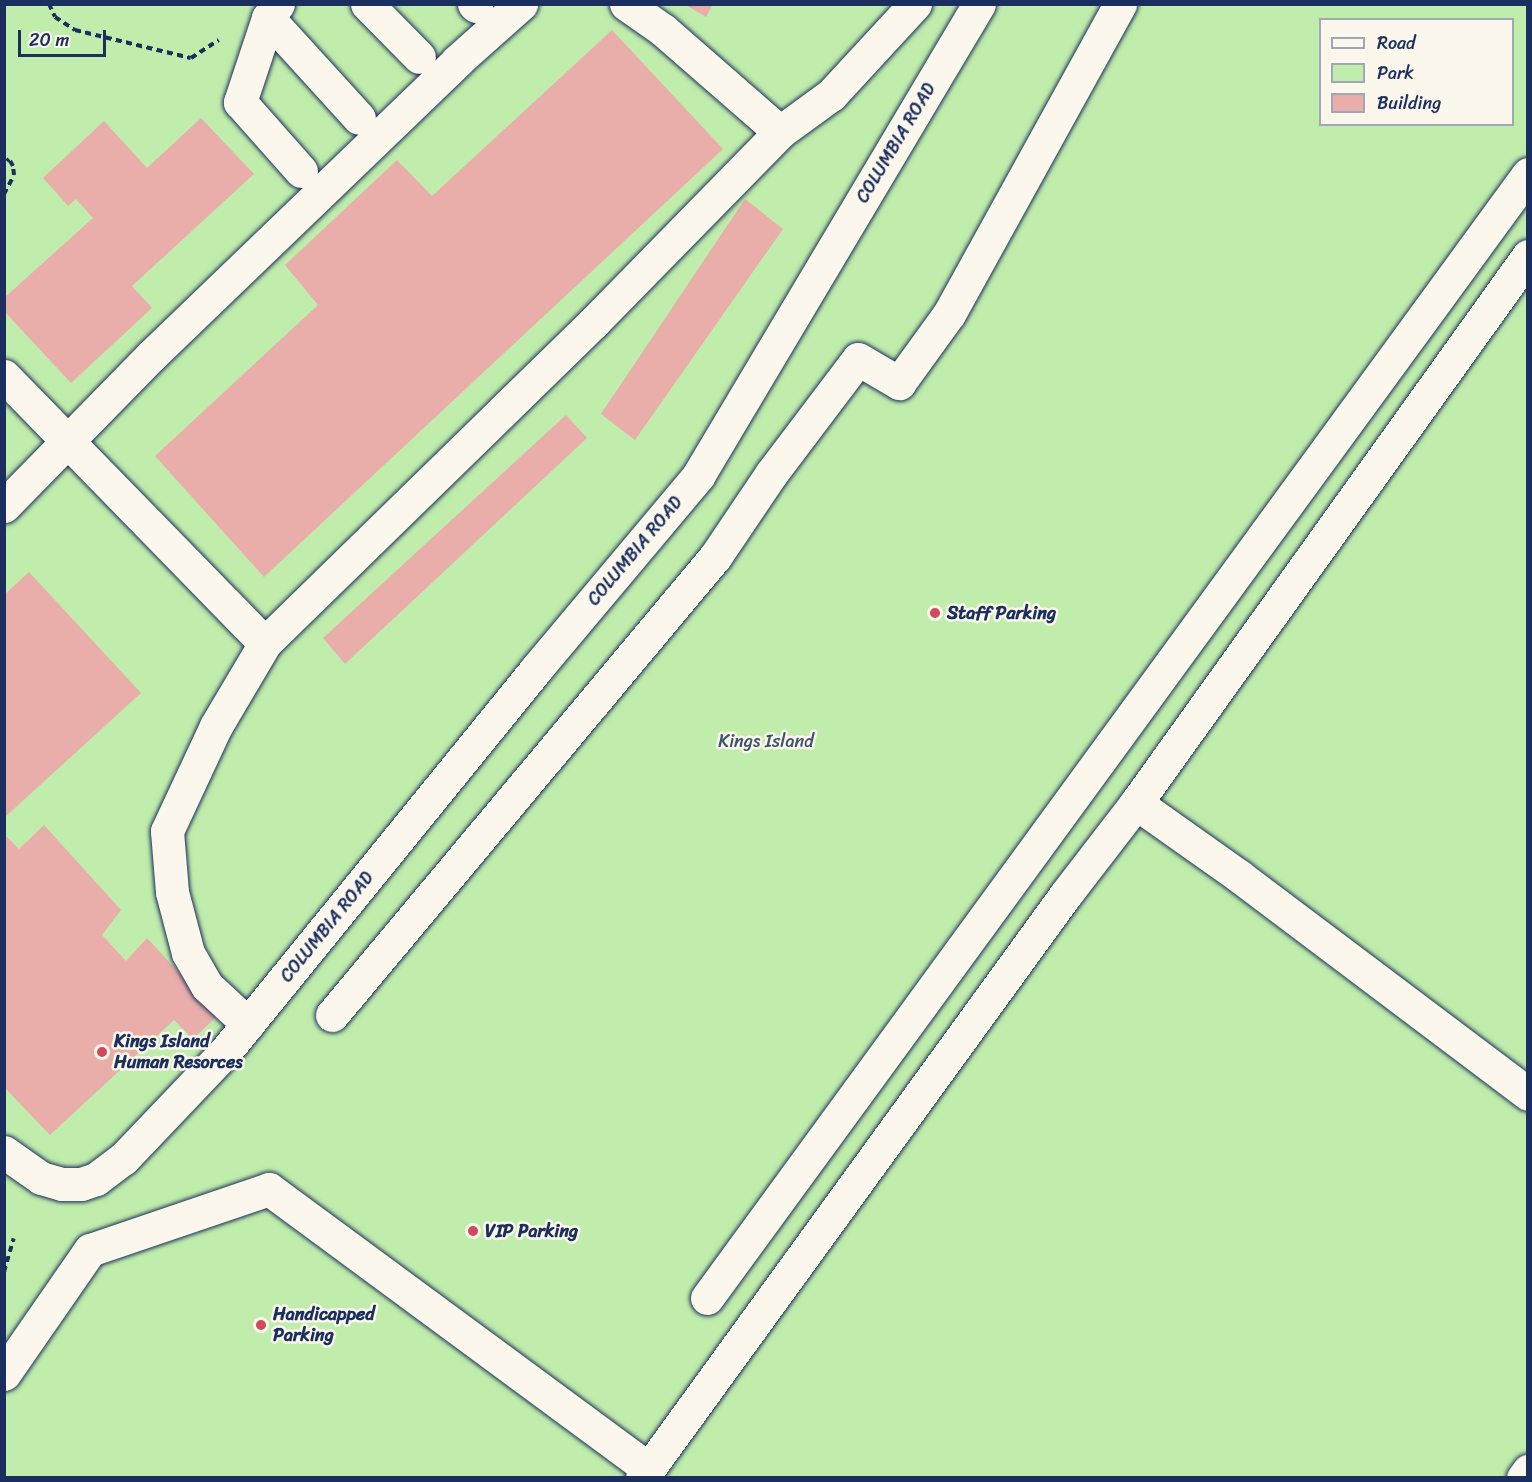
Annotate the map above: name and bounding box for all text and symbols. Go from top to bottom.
scale bar [21,18,110,56]
legend [1319,18,1514,126]
text: 20 m [29,24,69,56]
text: Road [1377,27,1416,59]
text: Park [1377,57,1414,89]
street label: COLUMBIA ROAD [852,79,940,207]
text: Building [1377,87,1441,119]
street label: COLUMBIA ROAD [583,492,687,610]
place label: Staff Parking [947,602,1057,624]
marker: Staff Parking [928,606,942,620]
park label: Kings Island [718,730,814,752]
street label: COLUMBIA ROAD [276,867,378,987]
place label: Kings Island Human Resorces [114,1031,245,1074]
marker: Kings Island Human Resorces [95,1045,109,1059]
place label: VIP Parking [485,1220,579,1242]
marker: VIP Parking [466,1224,480,1238]
place label: Handicapped Parking [273,1304,375,1346]
marker: Handicapped Parking [254,1318,268,1332]

